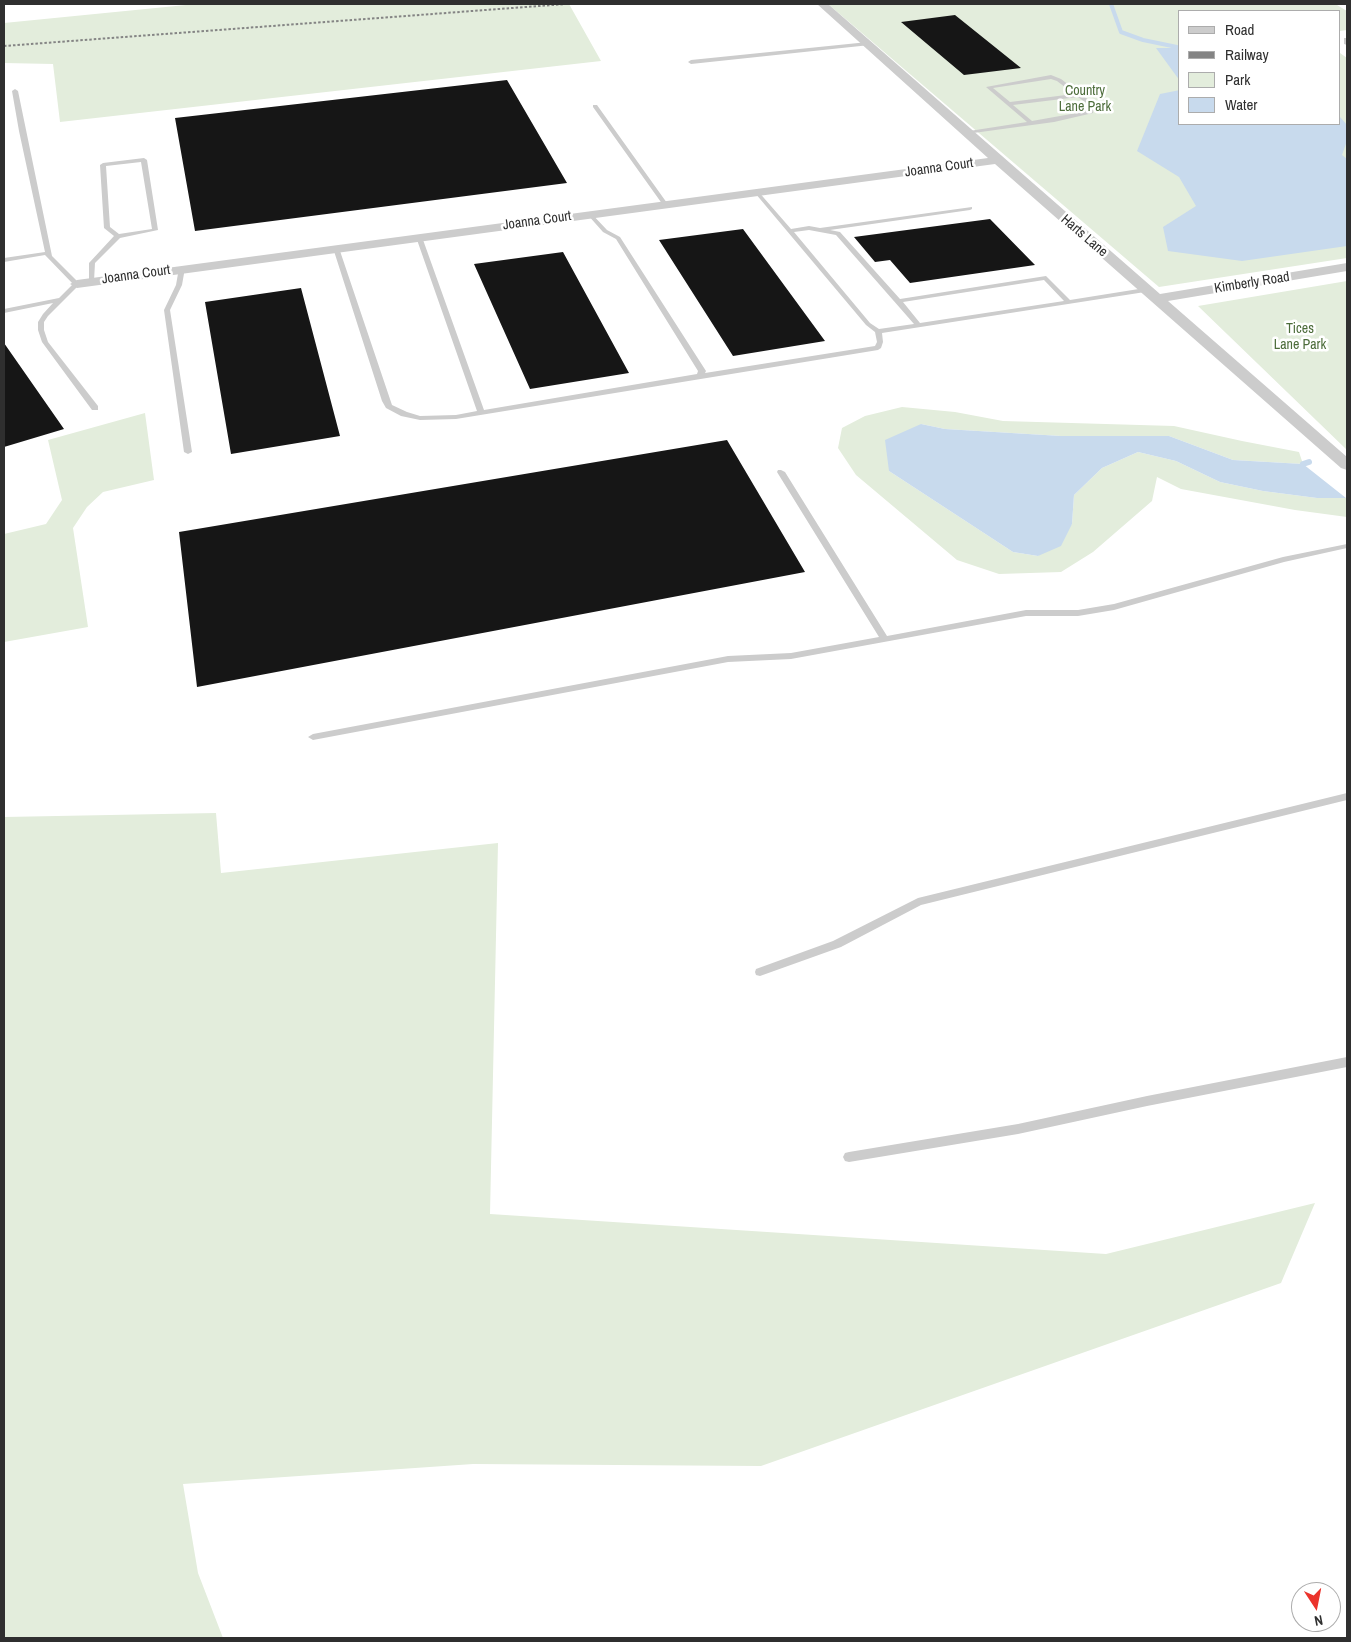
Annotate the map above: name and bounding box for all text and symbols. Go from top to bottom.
legend [1178,10,1341,125]
text: Road [1225,19,1254,40]
text: Railway [1225,44,1269,65]
text: Park [1225,69,1250,90]
park label: Country Lane Park [1059,83,1111,115]
text: Water [1225,94,1257,115]
street label: Joanna Court [904,155,974,181]
street label: Joanna Court [502,208,572,234]
street label: Harts Lane [1057,211,1111,261]
street label: Joanna Court [101,262,171,288]
street label: Kimberly Road [1213,269,1291,297]
park label: Tices Lane Park [1274,321,1326,354]
north arrow [1291,1582,1341,1632]
text: N [1313,1611,1324,1630]

